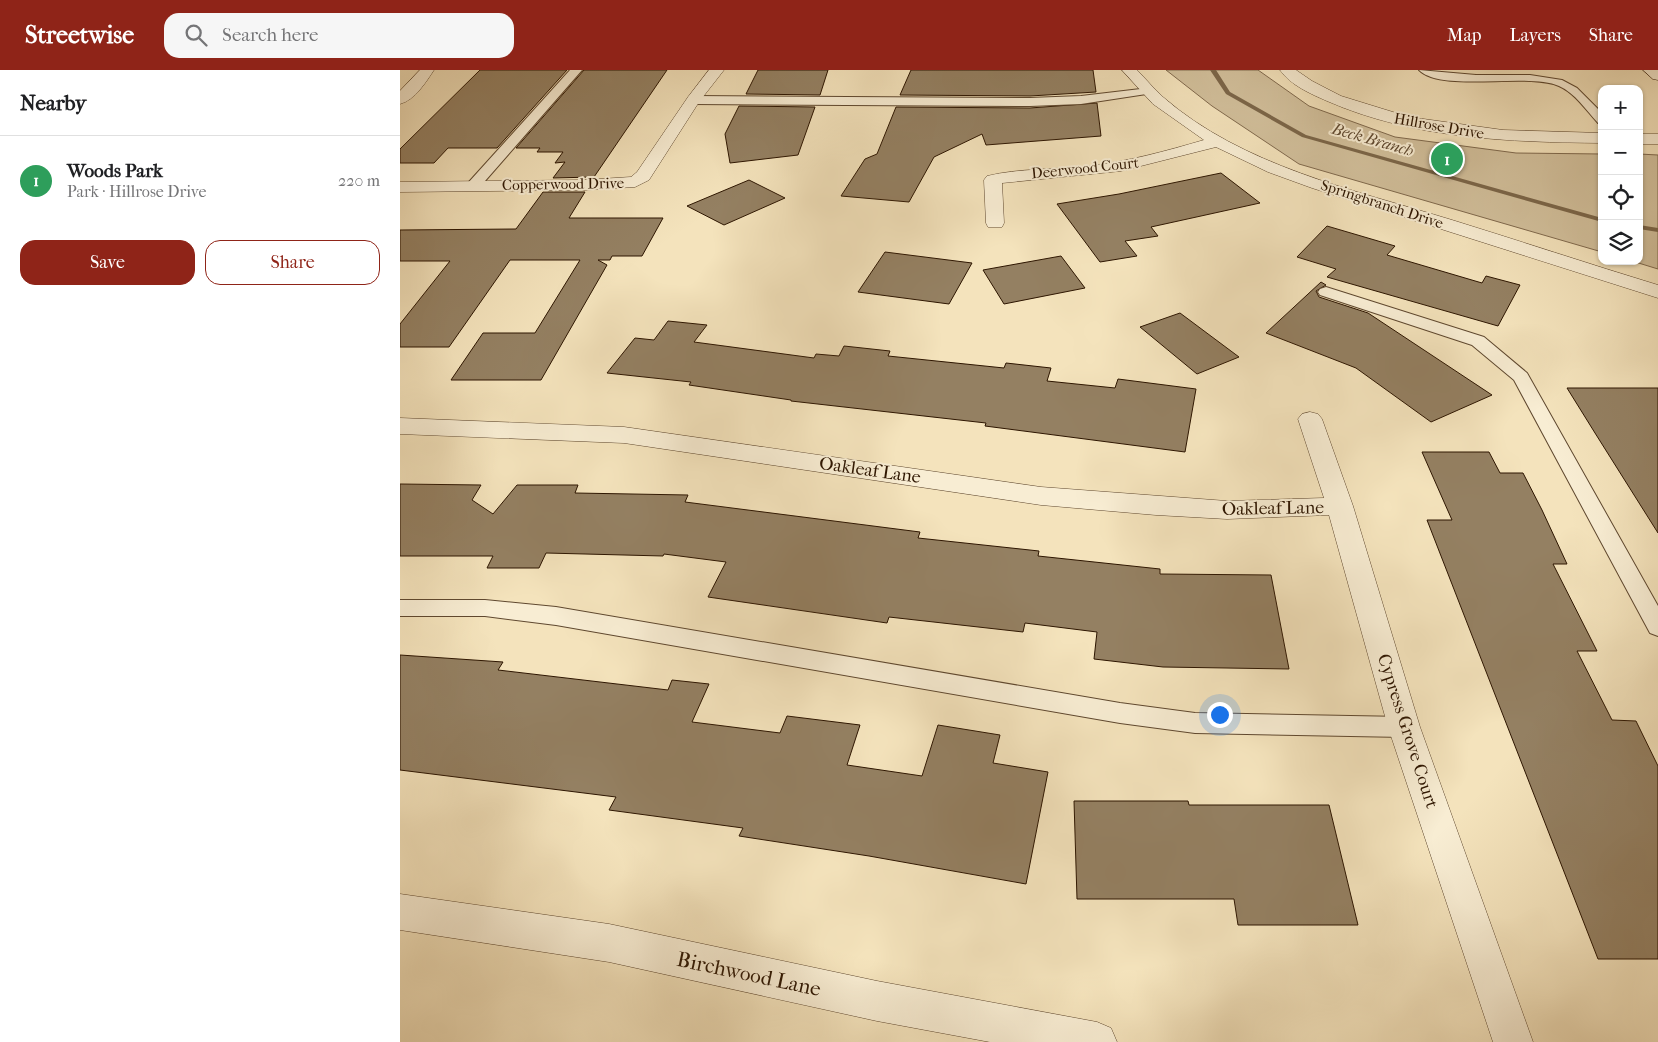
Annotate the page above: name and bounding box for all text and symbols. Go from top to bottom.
search box [164,13,514,58]
text: Streetwise [25,21,134,49]
icon: search [182,21,210,49]
text: Search here [222,24,318,46]
text: Map [1447,25,1481,46]
text: Layers [1509,25,1561,46]
text: Share [1589,25,1633,46]
map controls [1598,85,1643,265]
button: + [1598,85,1643,130]
text: Nearby [20,91,86,115]
street label: Hillrose Drive [1392,109,1486,143]
water label: Beck Branch [1329,118,1416,160]
button: − [1598,130,1643,175]
pin: 1 [1431,140,1463,178]
street label: Deerwood Court [1030,153,1140,183]
text: Woods Park [67,160,163,182]
text: 1 [33,171,39,190]
text: 220 m [338,171,380,190]
street label: Copperwood Drive [502,174,625,194]
button: locate [1598,175,1643,220]
street label: Springbranch Drive [1318,176,1446,232]
text: Park · Hillrose Drive [67,182,206,201]
button: layers [1598,220,1643,265]
button: Save [20,240,195,285]
button: Share [205,240,380,285]
street label: Oakleaf Lane [818,453,922,488]
street label: Oakleaf Lane [1222,497,1324,520]
street label: Cypress Grove Court [1373,651,1443,811]
your location [1207,702,1233,728]
street label: Birchwood Lane [675,947,823,1001]

